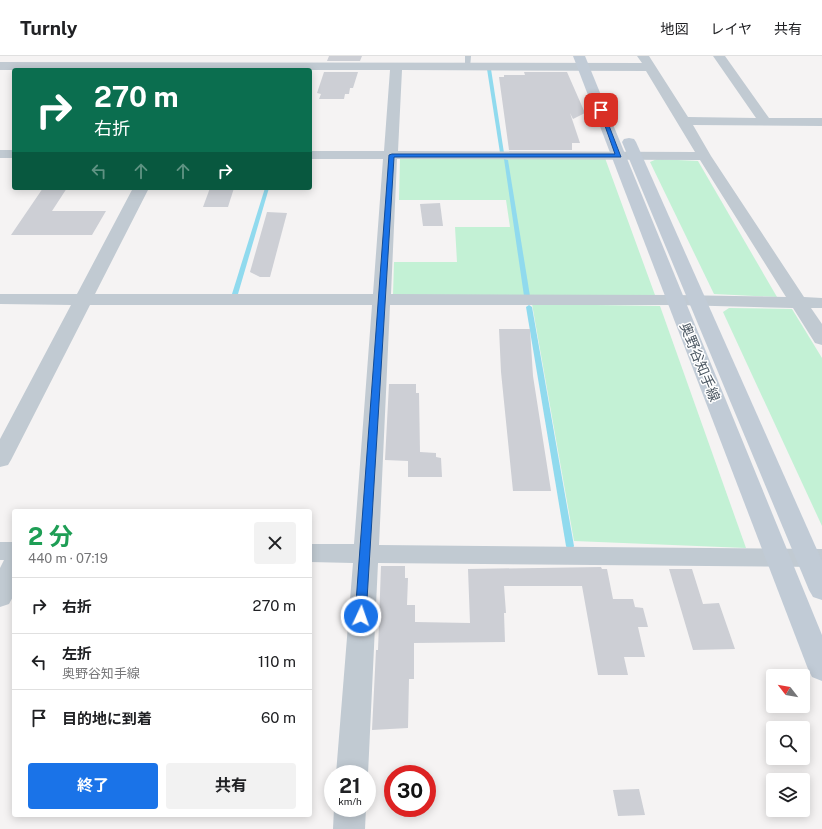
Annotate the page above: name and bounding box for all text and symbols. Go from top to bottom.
text: Turnly [20,17,77,39]
text: 地図 [660,21,688,37]
text: レイヤ [710,21,752,37]
text: 共有 [774,21,802,37]
text: 270 m [94,80,178,113]
icon: right [28,84,80,136]
pin [584,93,618,127]
icon: arrive [590,99,612,121]
text: 右折 [94,118,130,139]
icon: left [88,160,110,182]
icon: ahead [130,160,152,182]
icon: ahead [172,160,194,182]
icon: right [214,160,236,182]
street label: 奥野谷知手線 [677,320,723,404]
text: 2 分 [28,522,73,550]
button: close [254,522,296,564]
text: 440 m · 07:19 [28,551,108,566]
icon: right [28,595,50,617]
position arrow [340,595,382,637]
text: 270 m [253,597,296,614]
text: 右折 [62,598,92,615]
text: 左折 [62,645,92,662]
icon: left [28,651,50,673]
text: 110 m [258,653,296,670]
text: 奥野谷知手線 [62,666,140,681]
north arrow [766,669,810,713]
map controls [766,669,810,817]
icon: arrive [28,707,50,729]
text: 60 m [261,709,296,726]
text: 目的地に到着 [62,710,152,727]
button: search [766,721,810,765]
button: 終了 [28,763,158,809]
button: 共有 [166,763,296,809]
speed limit sign: 30 [384,765,436,817]
button: layers [766,773,810,817]
text: 21 [339,774,361,798]
text: km/h [338,795,362,807]

